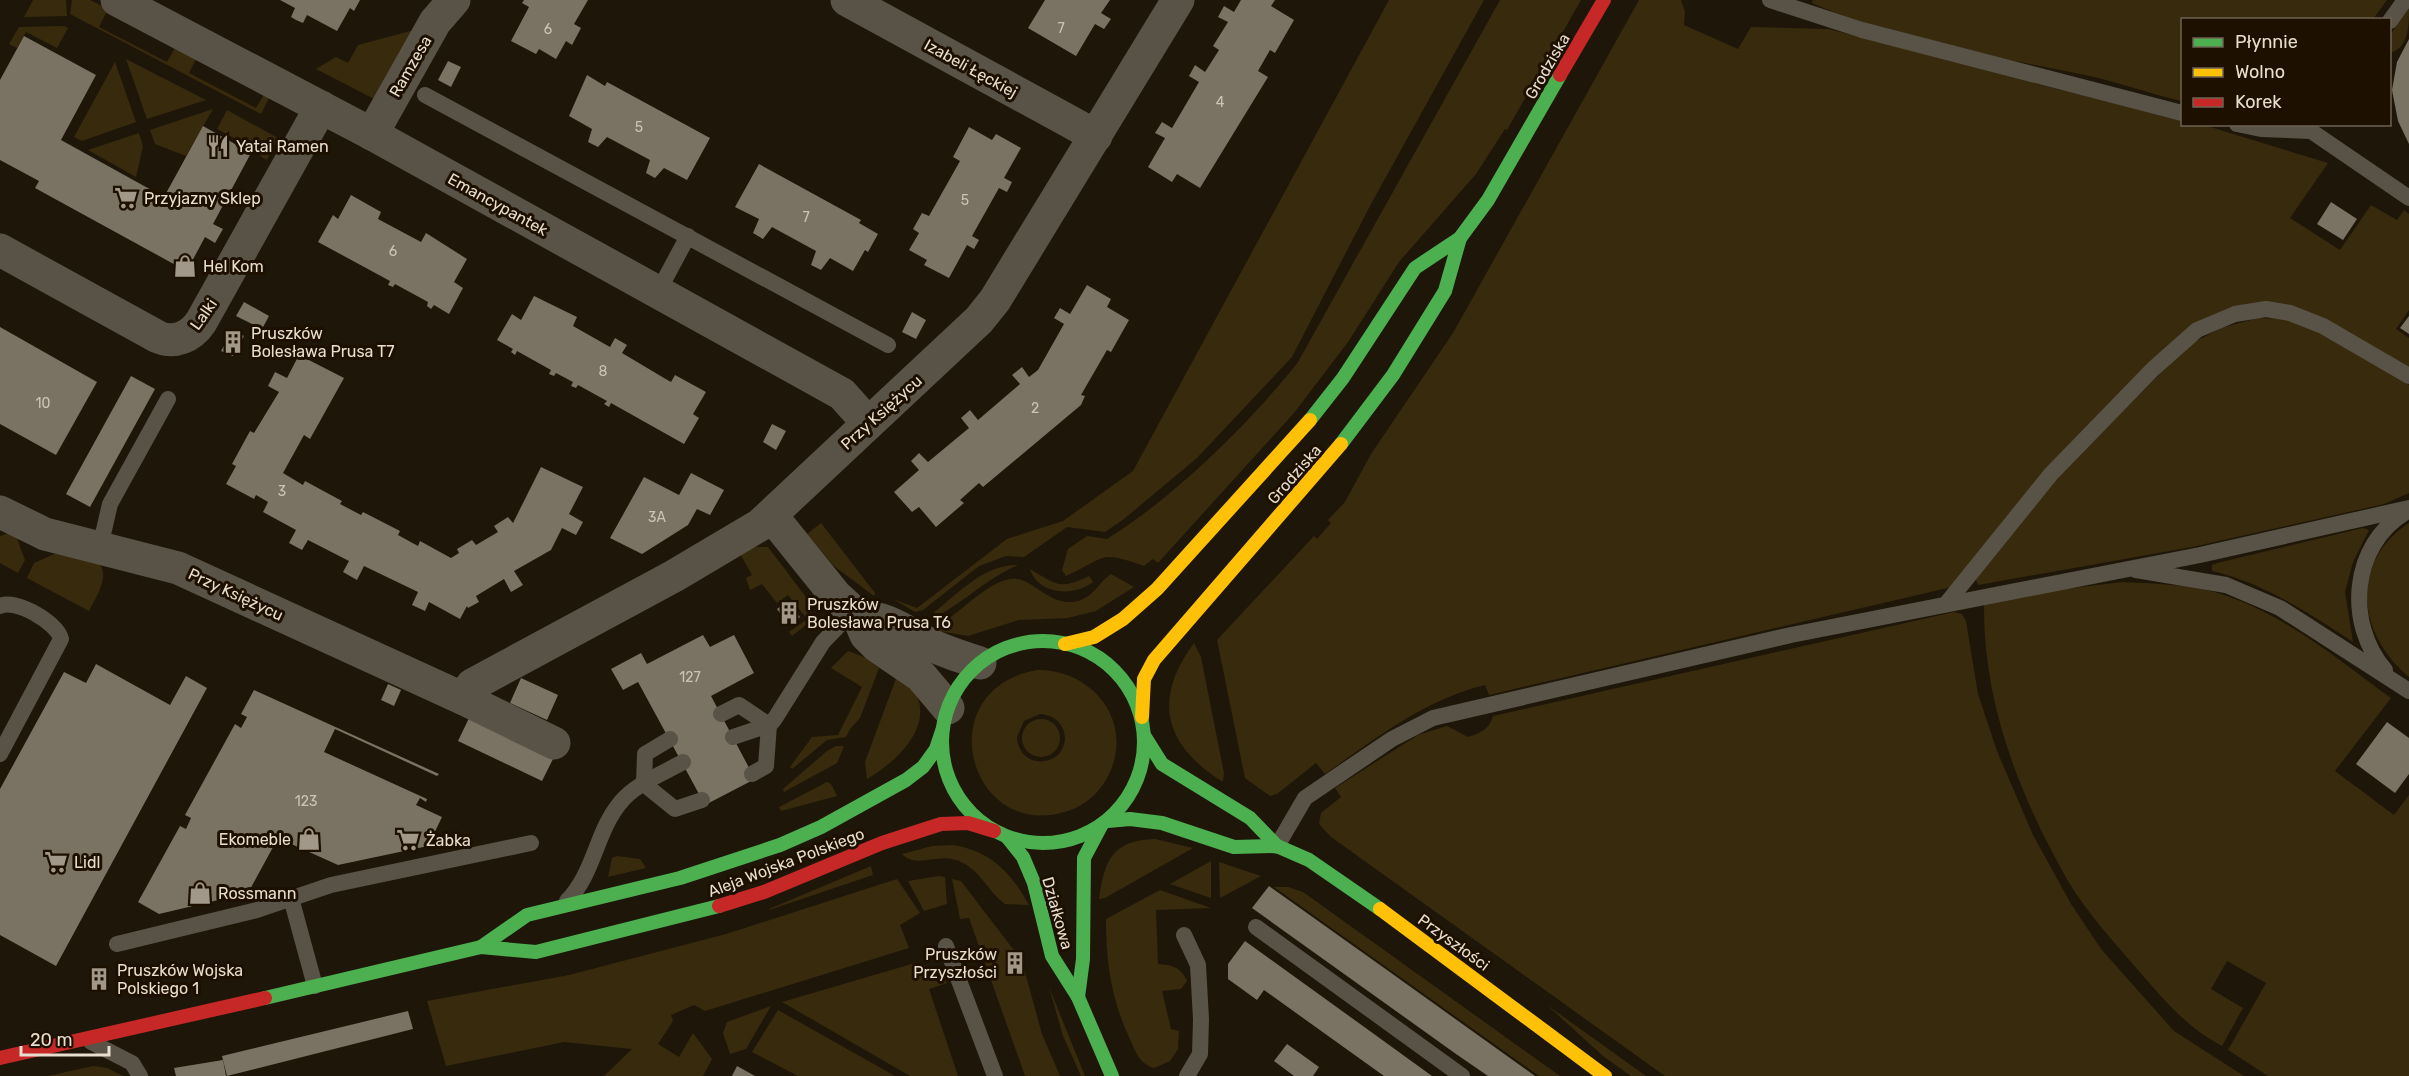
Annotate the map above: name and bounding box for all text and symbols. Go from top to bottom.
legend [2181,18,2391,126]
house number: 7 [1057,20,1065,37]
house number: 6 [544,21,552,38]
street label: Grodziska [1521,30,1574,102]
text: Płynnie [2235,31,2298,53]
street label: Ramzesa [385,32,436,100]
street label: Izabeli Łęckiej [920,35,1021,103]
text: Wolno [2235,61,2285,83]
text: Korek [2235,91,2282,113]
house number: 4 [1216,94,1225,111]
house number: 5 [635,119,643,136]
restaurant icon: Yatai Ramen [205,133,231,159]
place label: Yatai Ramen [236,137,329,156]
street label: Emancypantek [444,169,552,240]
supermarket icon: Przyjazny Sklep [113,185,139,211]
place label: Przyjazny Sklep [144,189,261,208]
house number: 5 [961,192,969,209]
house number: 7 [802,209,810,226]
house number: 6 [389,243,397,260]
shop icon: Hel Kom [172,253,198,279]
place label: Hel Kom [203,257,264,276]
street label: Lalki [186,295,221,334]
place label: Pruszków Bolesława Prusa T7 [251,324,394,361]
building icon: Pruszków Bolesława Prusa T7 [220,329,246,355]
house number: 8 [599,363,608,380]
street label: Przy Księżycu [837,371,926,454]
house number: 10 [36,395,51,412]
house number: 2 [1031,400,1039,417]
street label: Grodziska [1263,441,1325,508]
house number: 3 [278,483,286,500]
house number: 3A [648,509,667,526]
street label: Przy Księżycu [185,564,286,626]
place label: Pruszków Bolesława Prusa T6 [807,595,951,632]
building icon: Pruszków Bolesława Prusa T6 [776,600,802,626]
house number: 127 [679,669,701,686]
house number: 123 [295,793,317,810]
street label: Aleja Wojska Polskiego [705,824,867,901]
shop icon: Ekomeble [296,826,322,852]
supermarket icon: Żabka [395,827,421,853]
place label: Ekomeble [219,830,291,849]
place label: Żabka [426,831,471,850]
supermarket icon: Lidl [43,849,69,875]
place label: Lidl [74,853,100,872]
street label: Działkowa [1038,875,1077,952]
shop icon: Rossmann [187,880,213,906]
place label: Rossmann [218,884,296,903]
street label: Przyszłości [1414,910,1493,975]
place label: Pruszków Przyszłości [913,945,997,982]
building icon: Pruszków Przyszłości [1002,950,1028,976]
place label: Pruszków Wojska Polskiego 1 [117,961,243,998]
building icon: Pruszków Wojska Polskiego 1 [86,966,112,992]
scale bar [21,1019,110,1057]
text: 20 m [30,1029,72,1051]

